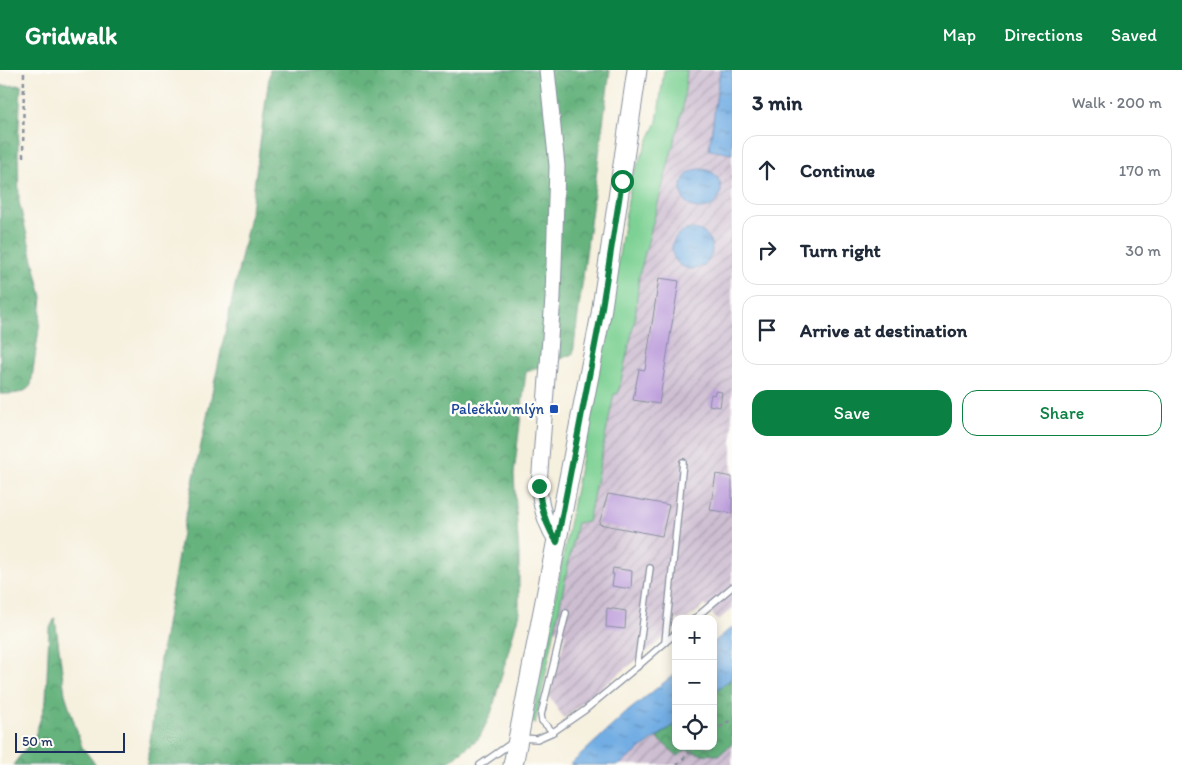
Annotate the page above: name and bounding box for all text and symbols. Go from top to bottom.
text: Gridwalk [25,21,117,50]
text: Map [943,24,976,46]
text: Directions [1004,24,1083,46]
text: Saved [1111,24,1157,46]
text: 3 min [752,90,802,115]
text: Walk · 200 m [1072,93,1162,112]
icon: ahead [753,156,781,184]
text: Continue [800,159,875,182]
text: 170 m [1119,161,1161,180]
route start [611,170,634,193]
icon: right [753,236,781,264]
text: Turn right [800,239,881,262]
text: 30 m [1125,241,1161,260]
icon: arrive [753,316,781,344]
text: Arrive at destination [800,319,967,342]
button: Save [752,390,952,436]
button: Share [962,390,1162,436]
place label: Palečkův mlýn [451,400,544,418]
marker: Palečkův mlýn [548,403,560,415]
route end [528,475,551,498]
map controls [672,615,717,750]
button: + [672,615,717,660]
button: − [672,660,717,705]
button: locate [672,705,717,750]
scale bar [15,730,125,753]
text: 50 m [22,733,53,750]

